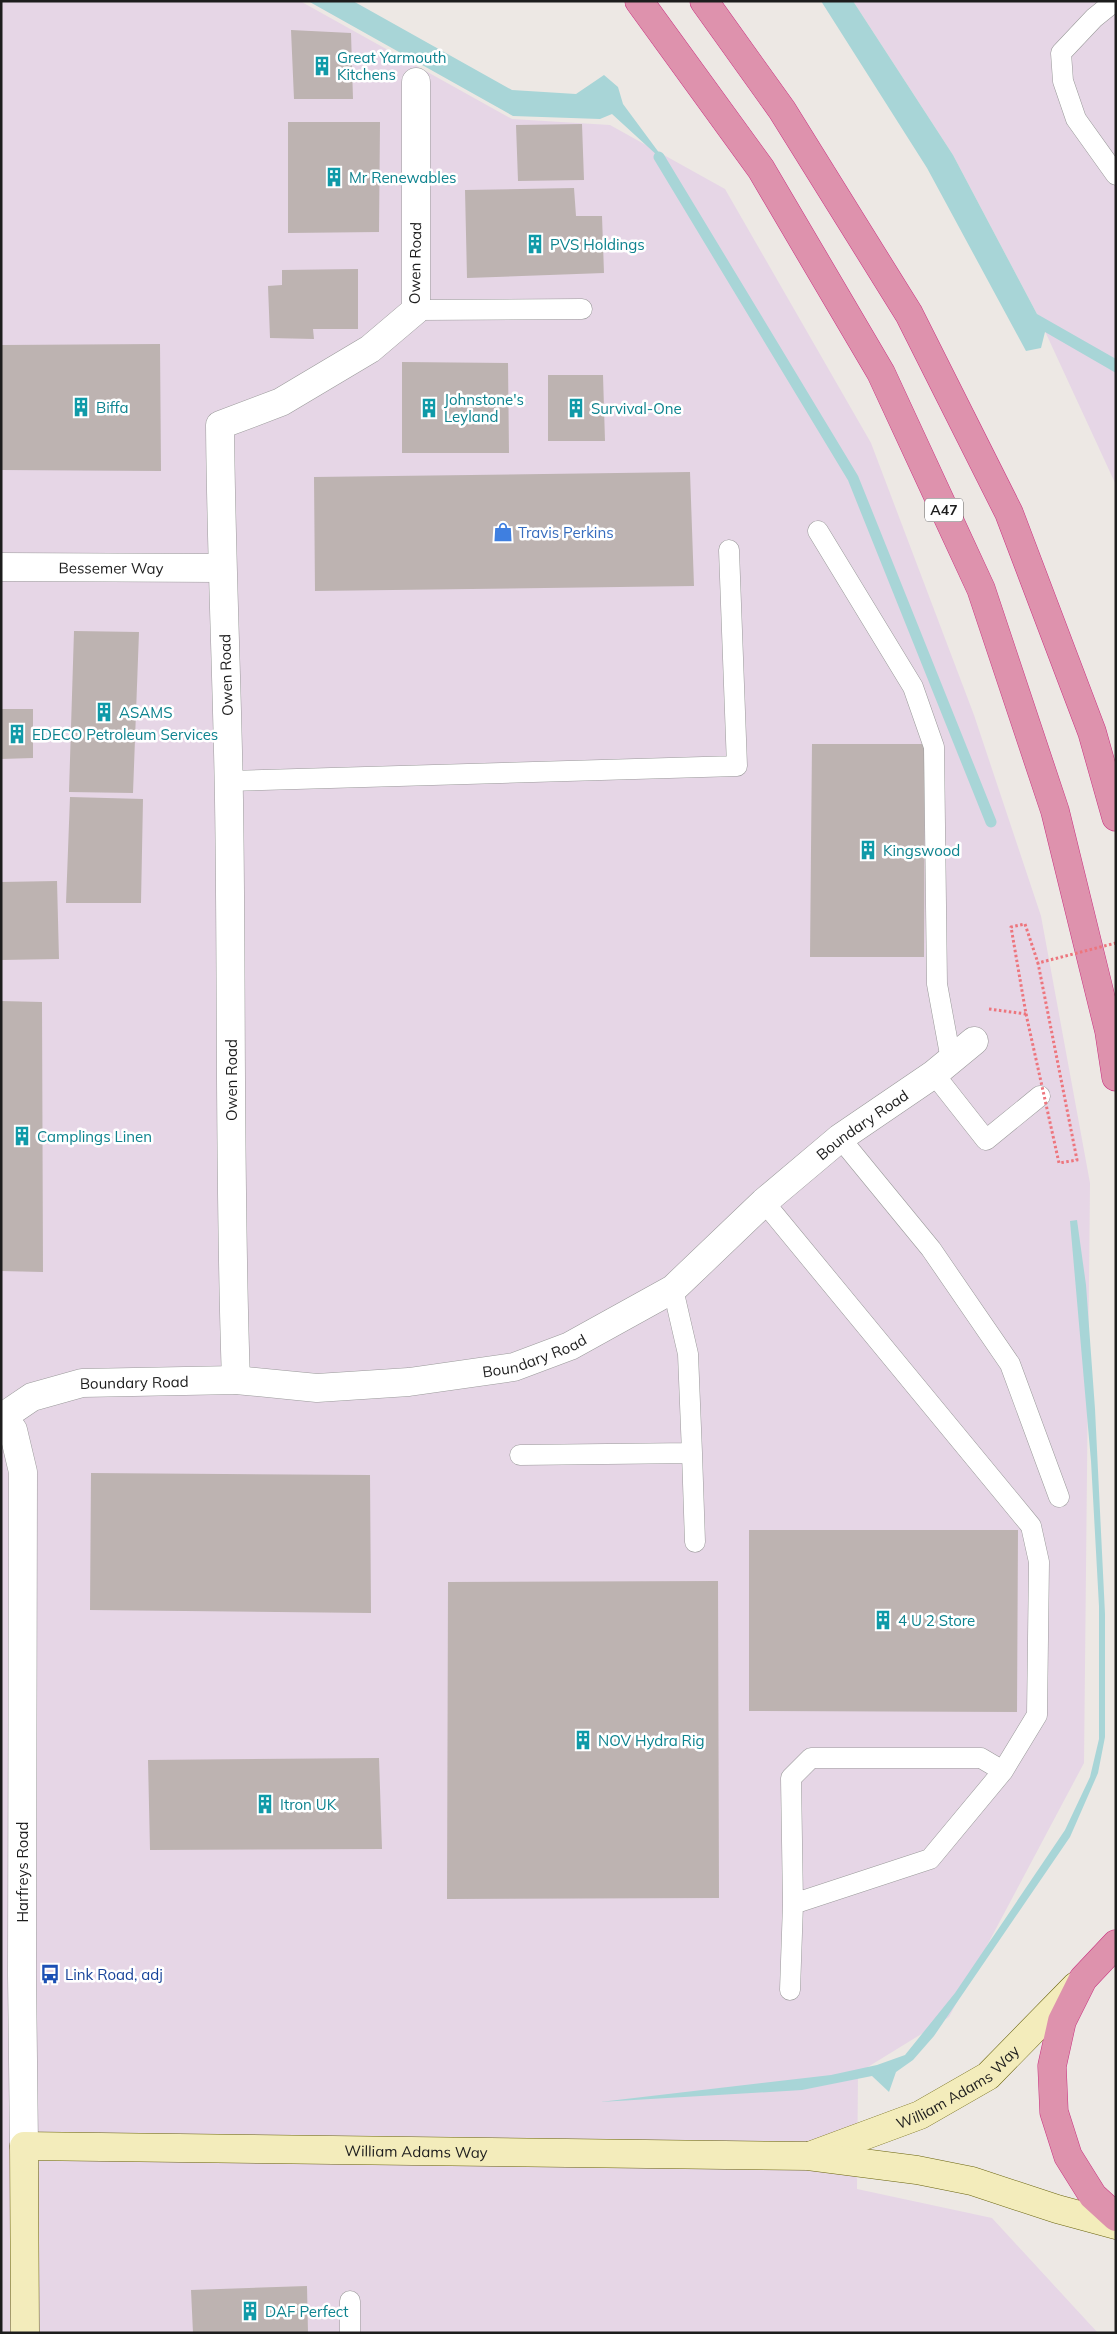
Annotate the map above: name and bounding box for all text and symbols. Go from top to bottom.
place label: Great Yarmouth Kitchens [337,48,446,84]
building icon: Great Yarmouth Kitchens [311,55,333,77]
building icon: Mr Renewables [323,166,345,188]
place label: Mr Renewables [349,168,457,187]
street label: Owen Road [405,222,425,304]
building icon: PVS Holdings [524,233,546,255]
place label: PVS Holdings [550,235,645,254]
place label: Johnstone's Leyland [444,390,524,426]
building icon: Biffa [70,396,92,418]
building icon: Johnstone's Leyland [418,397,440,419]
building icon: Survival-One [565,397,587,419]
place label: Biffa [96,398,129,417]
place label: Survival-One [591,399,682,418]
road number: A47 [925,498,963,522]
shop icon: Travis Perkins [492,521,514,543]
place label: Travis Perkins [518,523,614,542]
street label: Bessemer Way [59,558,164,577]
street label: Owen Road [215,634,237,716]
building icon: ASAMS [93,701,115,723]
place label: ASAMS [119,703,173,722]
building icon: EDECO Petroleum Services [6,723,28,745]
place label: EDECO Petroleum Services [32,725,218,744]
building icon: Kingswood [857,839,879,861]
place label: Kingswood [883,841,960,860]
street label: Owen Road [222,1039,241,1121]
street label: Boundary Road [812,1085,912,1164]
building icon: Camplings Linen [11,1125,33,1147]
place label: Camplings Linen [37,1127,152,1146]
street label: Boundary Road [481,1329,590,1381]
street label: Boundary Road [80,1371,189,1393]
building icon: 4 U 2 Store [872,1609,894,1631]
place label: 4 U 2 Store [898,1611,975,1630]
building icon: NOV Hydra Rig [572,1729,594,1751]
place label: NOV Hydra Rig [598,1731,705,1750]
building icon: Itron UK [254,1793,276,1815]
place label: Itron UK [280,1795,337,1814]
street label: Harfreys Road [13,1822,32,1922]
bus stop icon: Link Road, adj [39,1963,61,1985]
place label: Link Road, adj [65,1965,163,1984]
street label: William Adams Way [893,2041,1023,2133]
street label: William Adams Way [344,2141,488,2161]
building icon: DAF Perfect [239,2300,261,2322]
place label: DAF Perfect [265,2302,349,2321]

